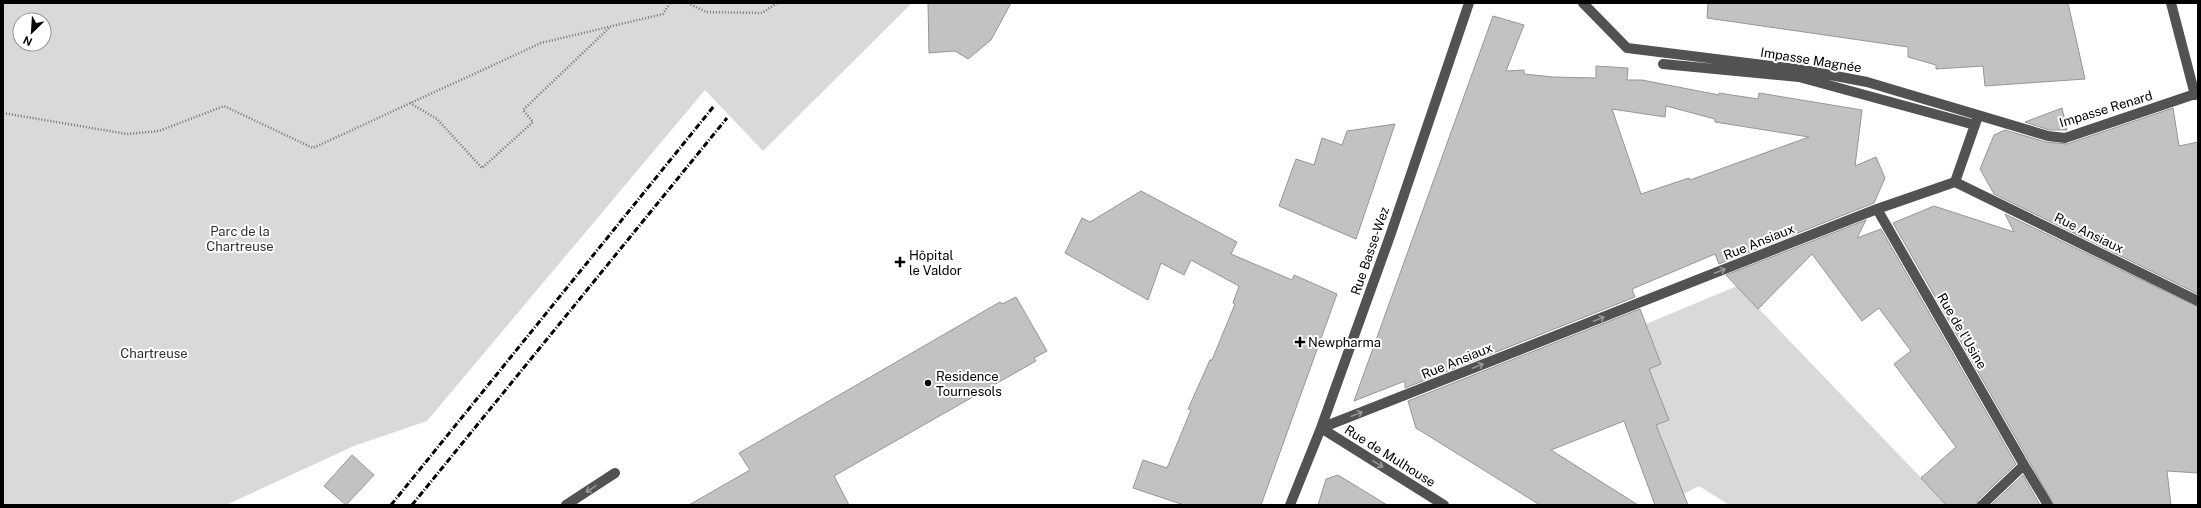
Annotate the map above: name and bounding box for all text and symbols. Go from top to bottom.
north arrow [12,12,52,52]
text: N [21,34,34,48]
street label: Impasse Magnée [1759,45,1863,75]
street label: Impasse Renard [2058,88,2154,130]
street label: Rue Basse-Wez [1348,205,1392,297]
street label: Rue Ansiaux [2052,210,2126,256]
street label: Rue Ansiaux [1721,221,1797,263]
park label: Parc de la Chartreuse [206,224,274,254]
place label: Hôpital le Valdor [909,248,962,278]
marker: Hôpital le Valdor [894,256,906,268]
one-way arrow [1714,267,1726,274]
street label: Rue de l'Usine [1934,290,1990,372]
one-way arrow [1593,314,1605,322]
place label: Newpharma [1308,335,1381,350]
marker: Newpharma [1295,337,1305,347]
street label: Rue Ansiaux [1419,340,1495,382]
park label: Chartreuse [120,346,188,361]
one-way arrow [1472,362,1484,370]
place label: Residence Tournesols [936,369,1002,399]
marker: Residence Tournesols [923,378,933,388]
one-way arrow [1351,409,1363,417]
street label: Rue de Mulhouse [1342,422,1438,490]
one-way arrow [1372,460,1384,468]
one-way arrow [585,485,596,493]

